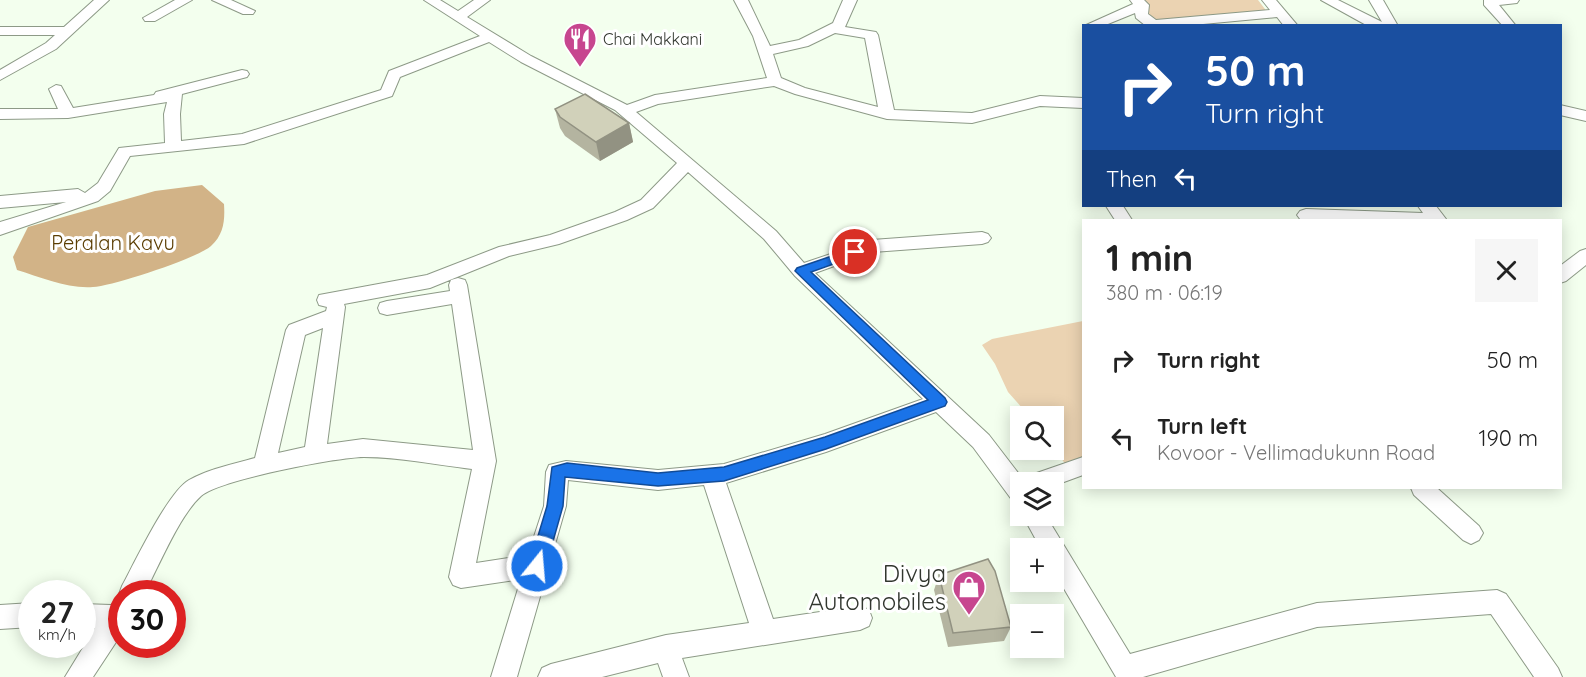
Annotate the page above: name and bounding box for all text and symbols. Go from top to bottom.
restaurant icon: Chai Makkani [562,21,598,68]
place label: Chai Makkani [603,29,702,49]
text: 50 m [1205,44,1305,97]
icon: right [1106,48,1184,126]
text: Turn right [1205,96,1324,130]
icon: left [1169,162,1202,195]
text: Then [1106,165,1157,193]
pin [829,226,880,277]
park label: Peralan Kavu [51,230,175,255]
icon: arrive [838,235,871,268]
text: 1 min [1106,235,1193,280]
button: close [1475,239,1538,302]
text: 380 m · 06:19 [1106,280,1223,305]
icon: right [1106,344,1139,377]
text: Turn right [1157,346,1261,374]
text: 50 m [1487,346,1538,374]
map controls [1010,406,1064,658]
button: search [1010,406,1064,460]
text: Turn left [1157,412,1247,440]
icon: left [1106,422,1139,455]
text: 190 m [1478,424,1538,452]
text: Kovoor - Vellimadukunn Road [1157,440,1435,465]
button: layers [1010,472,1064,526]
position arrow [505,534,569,598]
button: + [1010,538,1064,592]
place label: Divya Automobiles [808,558,946,616]
shop icon: Divya Automobiles [951,569,987,616]
speed limit sign: 30 [108,580,186,658]
text: 27 [40,593,74,631]
button: − [1010,604,1064,658]
text: km/h [38,625,76,644]

